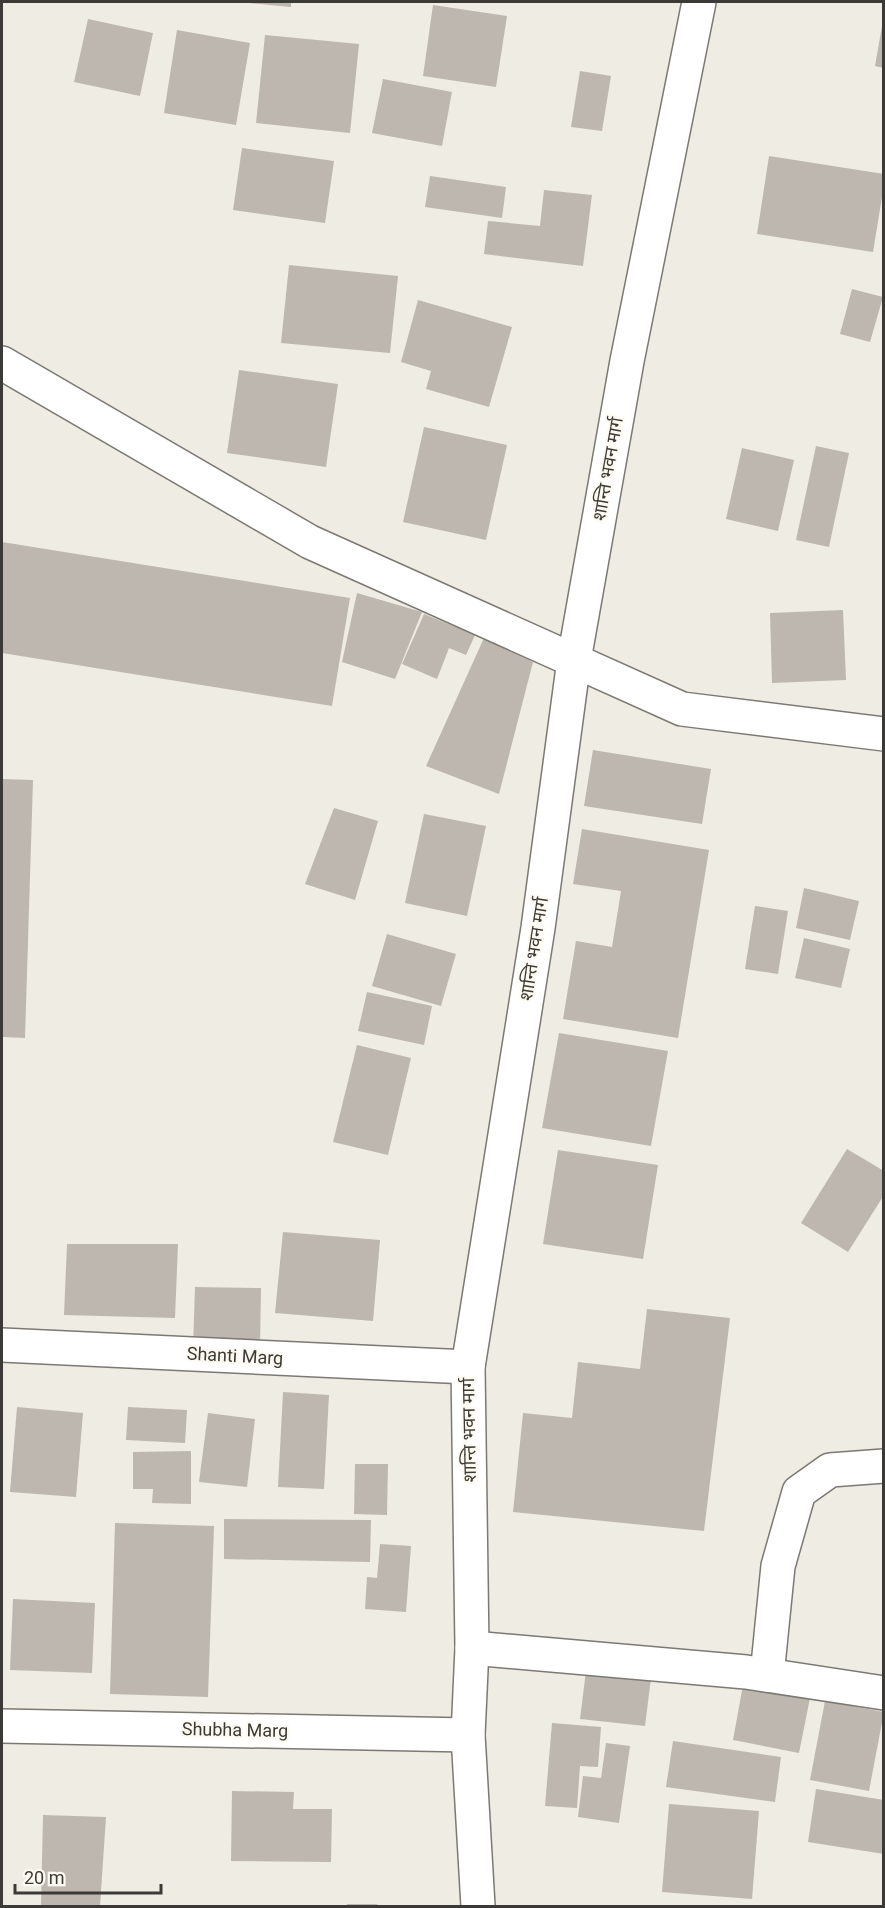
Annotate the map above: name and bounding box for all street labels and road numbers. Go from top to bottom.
street label: शान्ति भवन मार्ग [588,415,627,522]
street label: शान्ति भवन मार्ग [515,895,552,1002]
street label: Shanti Marg [186,1342,284,1369]
street label: शान्ति भवन मार्ग [457,1377,480,1482]
street label: Shubha Marg [182,1718,288,1741]

